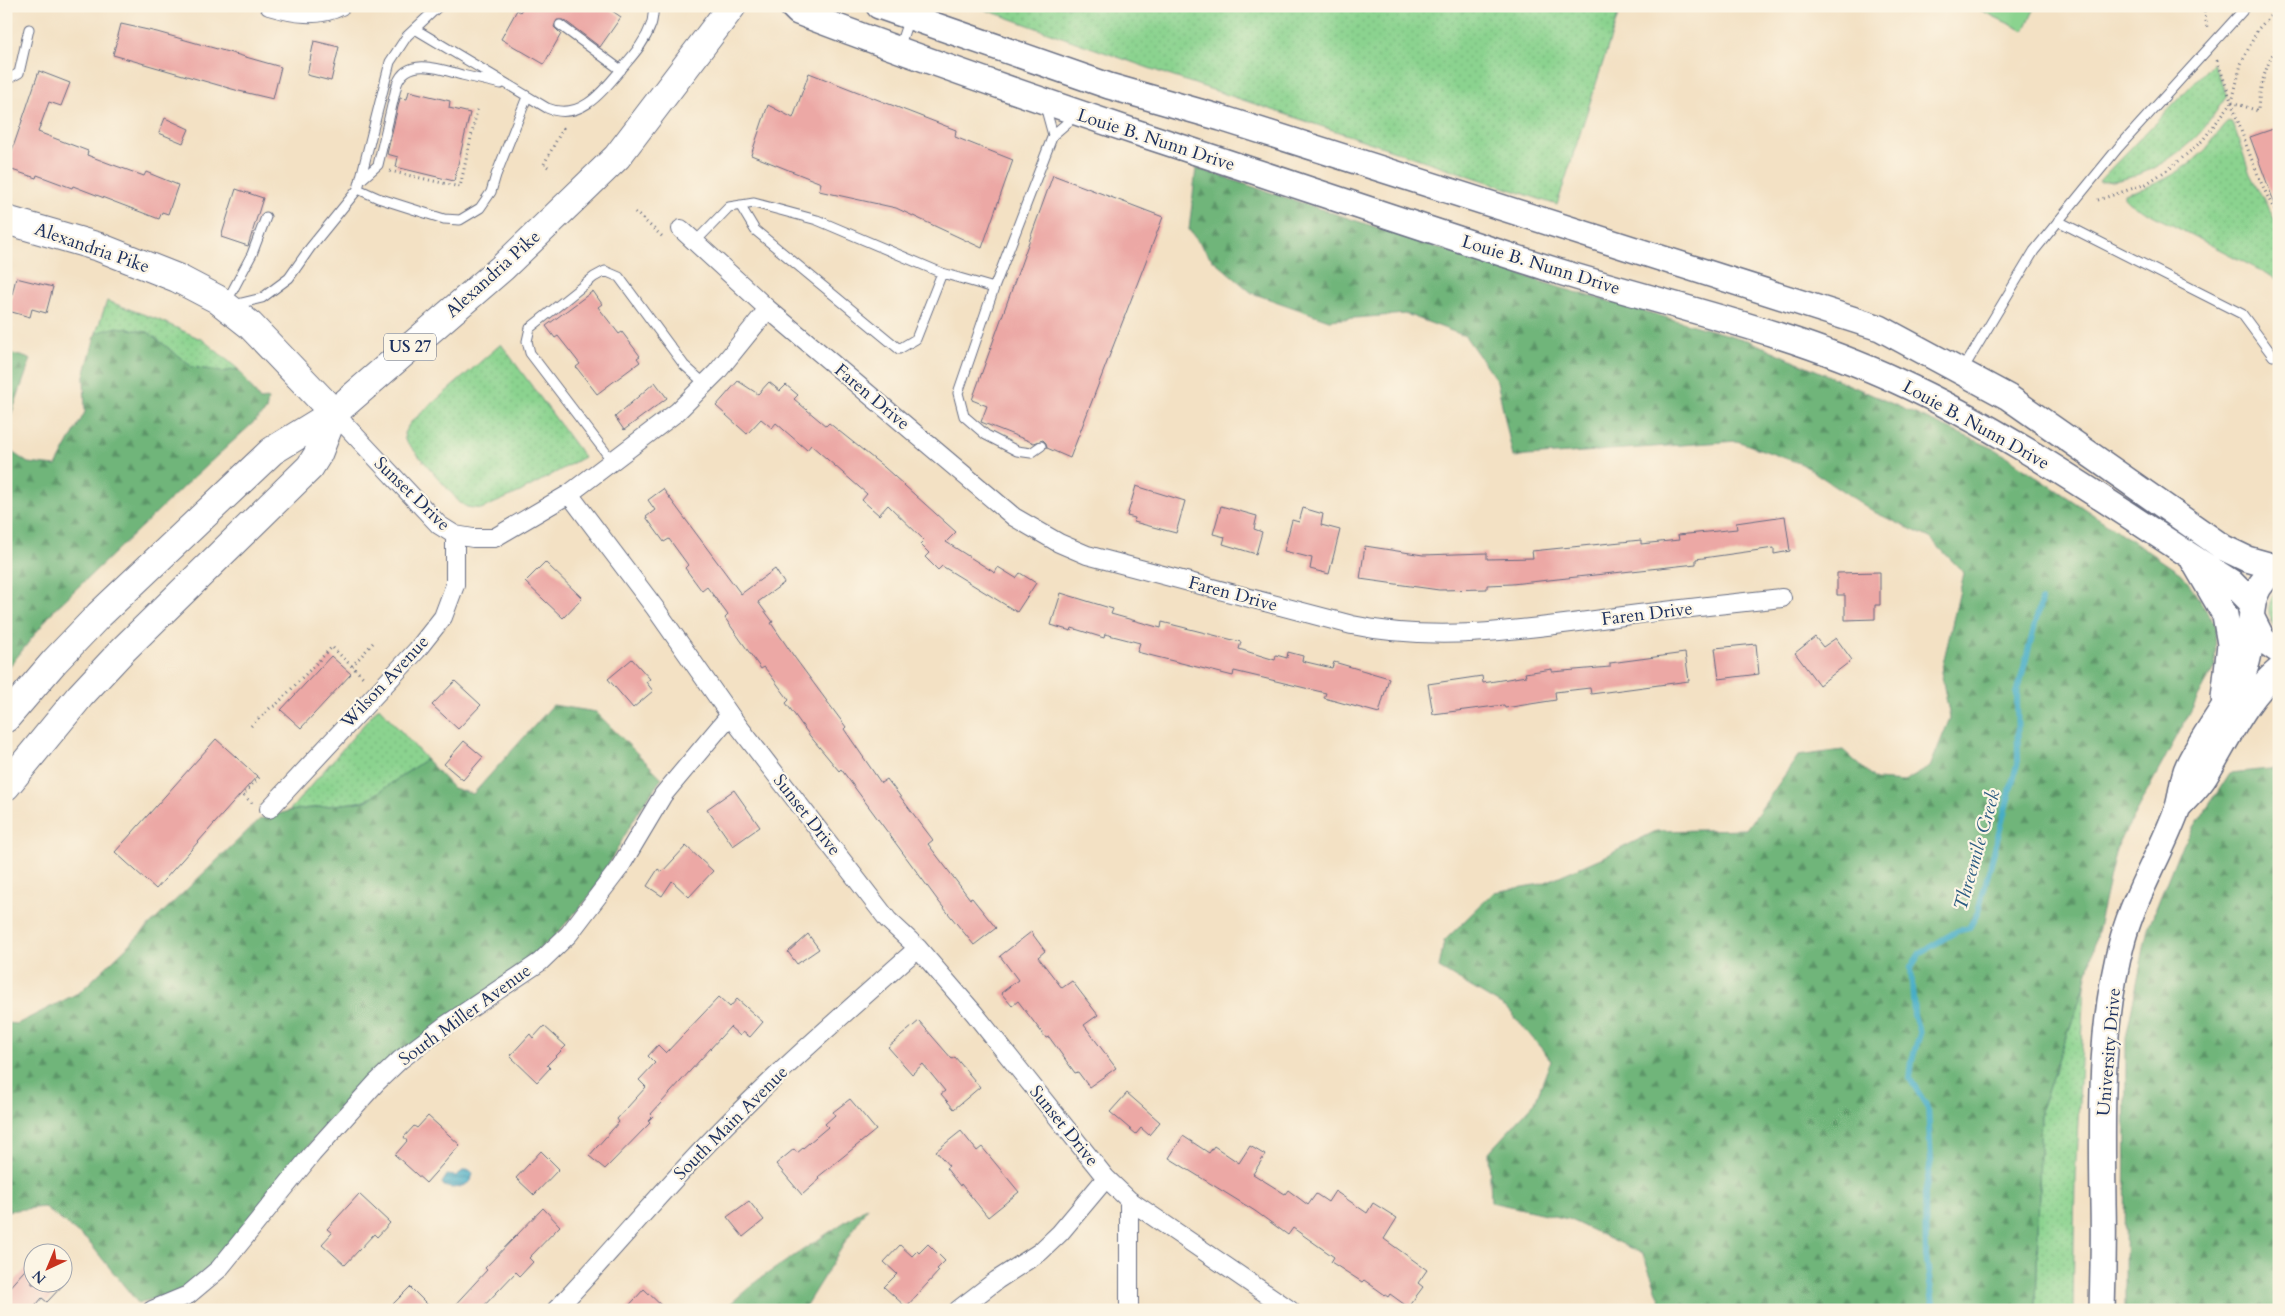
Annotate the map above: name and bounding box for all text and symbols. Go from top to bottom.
street label: Louie B. Nunn Drive [1074,103,1238,177]
street label: Alexandria Pike [31,217,153,279]
street label: Alexandria Pike [440,225,546,323]
street label: Louie B. Nunn Drive [1459,229,1623,301]
road number: US 27 [384,334,436,361]
street label: Faren Drive [829,358,915,436]
street label: Louie B. Nunn Drive [1898,374,2054,476]
street label: Sunset Drive [368,451,456,537]
street label: Faren Drive [1186,570,1280,618]
street label: Faren Drive [1600,596,1694,632]
street label: Wilson Avenue [335,630,435,735]
street label: Sunset Drive [767,769,847,861]
water label: Threemile Creek [1947,786,2007,913]
street label: South Miller Avenue [394,958,536,1072]
street label: University Drive [2091,987,2127,1117]
street label: South Main Avenue [668,1060,794,1186]
street label: Sunset Drive [1024,1080,1104,1172]
north arrow [22,1244,72,1294]
text: N [28,1266,50,1288]

